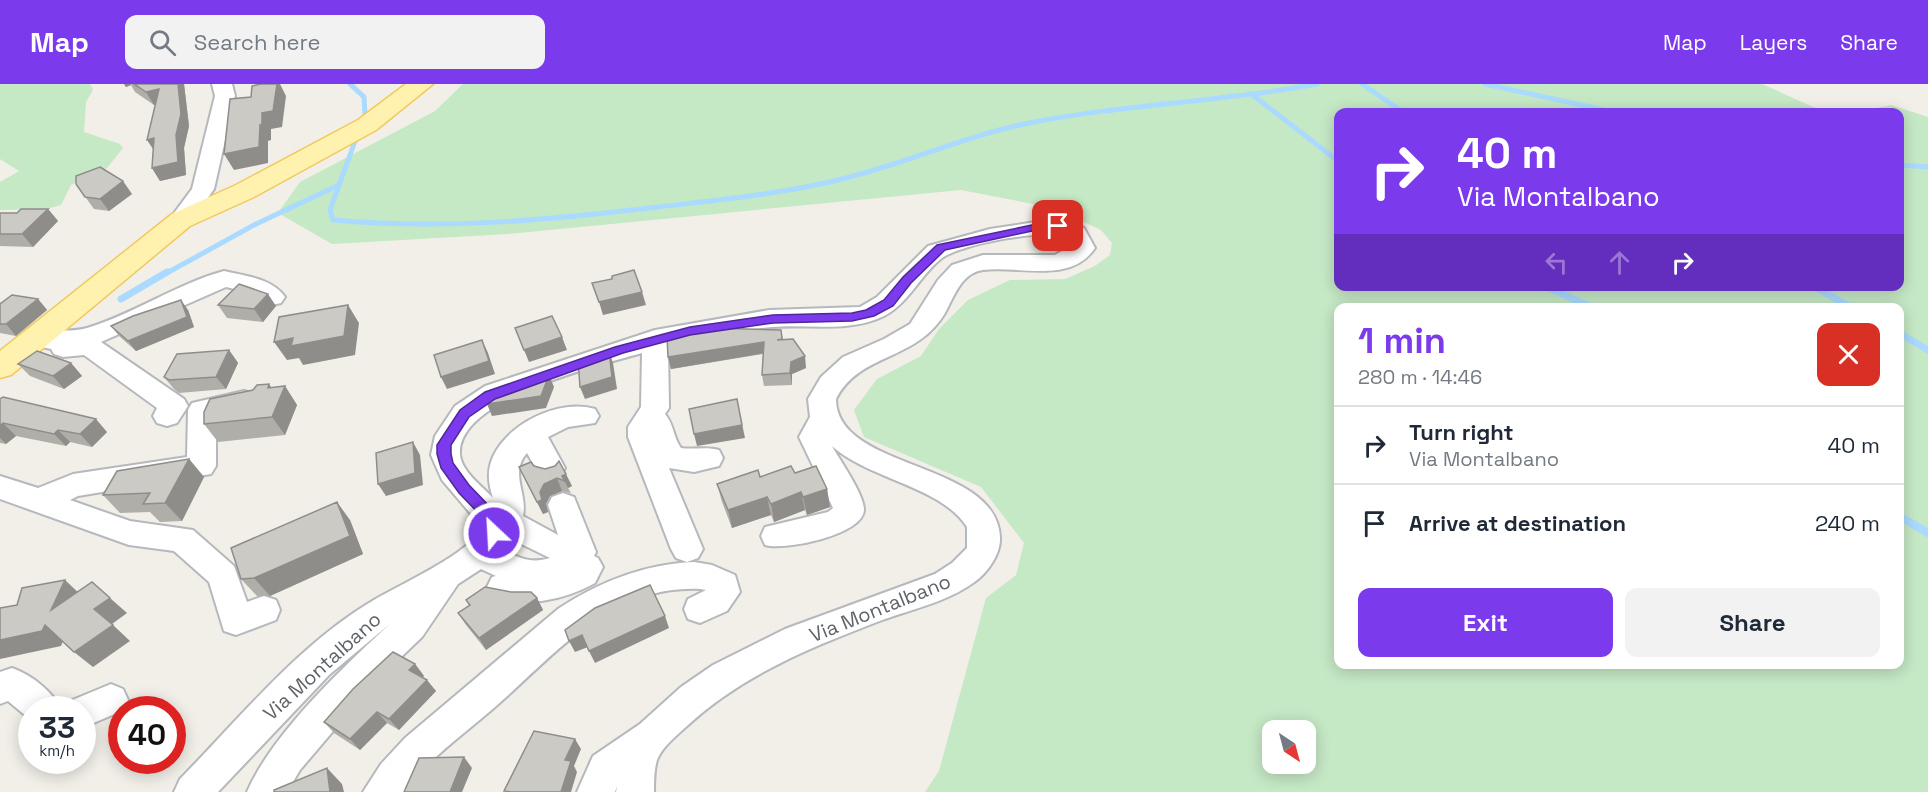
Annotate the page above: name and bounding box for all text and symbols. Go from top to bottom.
search box [125,15,545,69]
text: Map [30,24,89,60]
icon: search [146,26,179,59]
text: Search here [194,28,321,56]
text: Map [1663,29,1707,56]
text: Layers [1740,29,1807,56]
text: Share [1840,29,1898,56]
text: 40 m [1457,127,1557,180]
icon: right [1358,132,1436,210]
text: Via Montalbano [1457,179,1660,214]
pin [1032,200,1083,251]
icon: arrive [1041,209,1074,242]
icon: left [1540,246,1573,279]
icon: ahead [1603,246,1636,279]
icon: right [1666,246,1699,279]
text: 1 min [1358,318,1446,364]
button: close [1817,323,1880,386]
text: 280 m · 14:46 [1358,364,1482,390]
text: Turn right [1409,418,1514,446]
icon: right [1358,429,1391,462]
text: 40 m [1828,431,1880,459]
text: Via Montalbano [1409,446,1559,472]
position arrow [462,501,526,565]
icon: arrive [1358,507,1391,540]
text: Arrive at destination [1409,509,1626,537]
text: 240 m [1815,509,1880,537]
street label: Via Montalbano [806,568,954,648]
button: Exit [1358,588,1613,657]
button: Share [1625,588,1880,657]
street label: Via Montalbano [258,606,386,726]
speed limit sign: 40 [108,696,186,774]
text: 33 [39,708,75,747]
north arrow [1262,720,1316,774]
map controls [1262,720,1316,774]
text: km/h [39,741,75,760]

